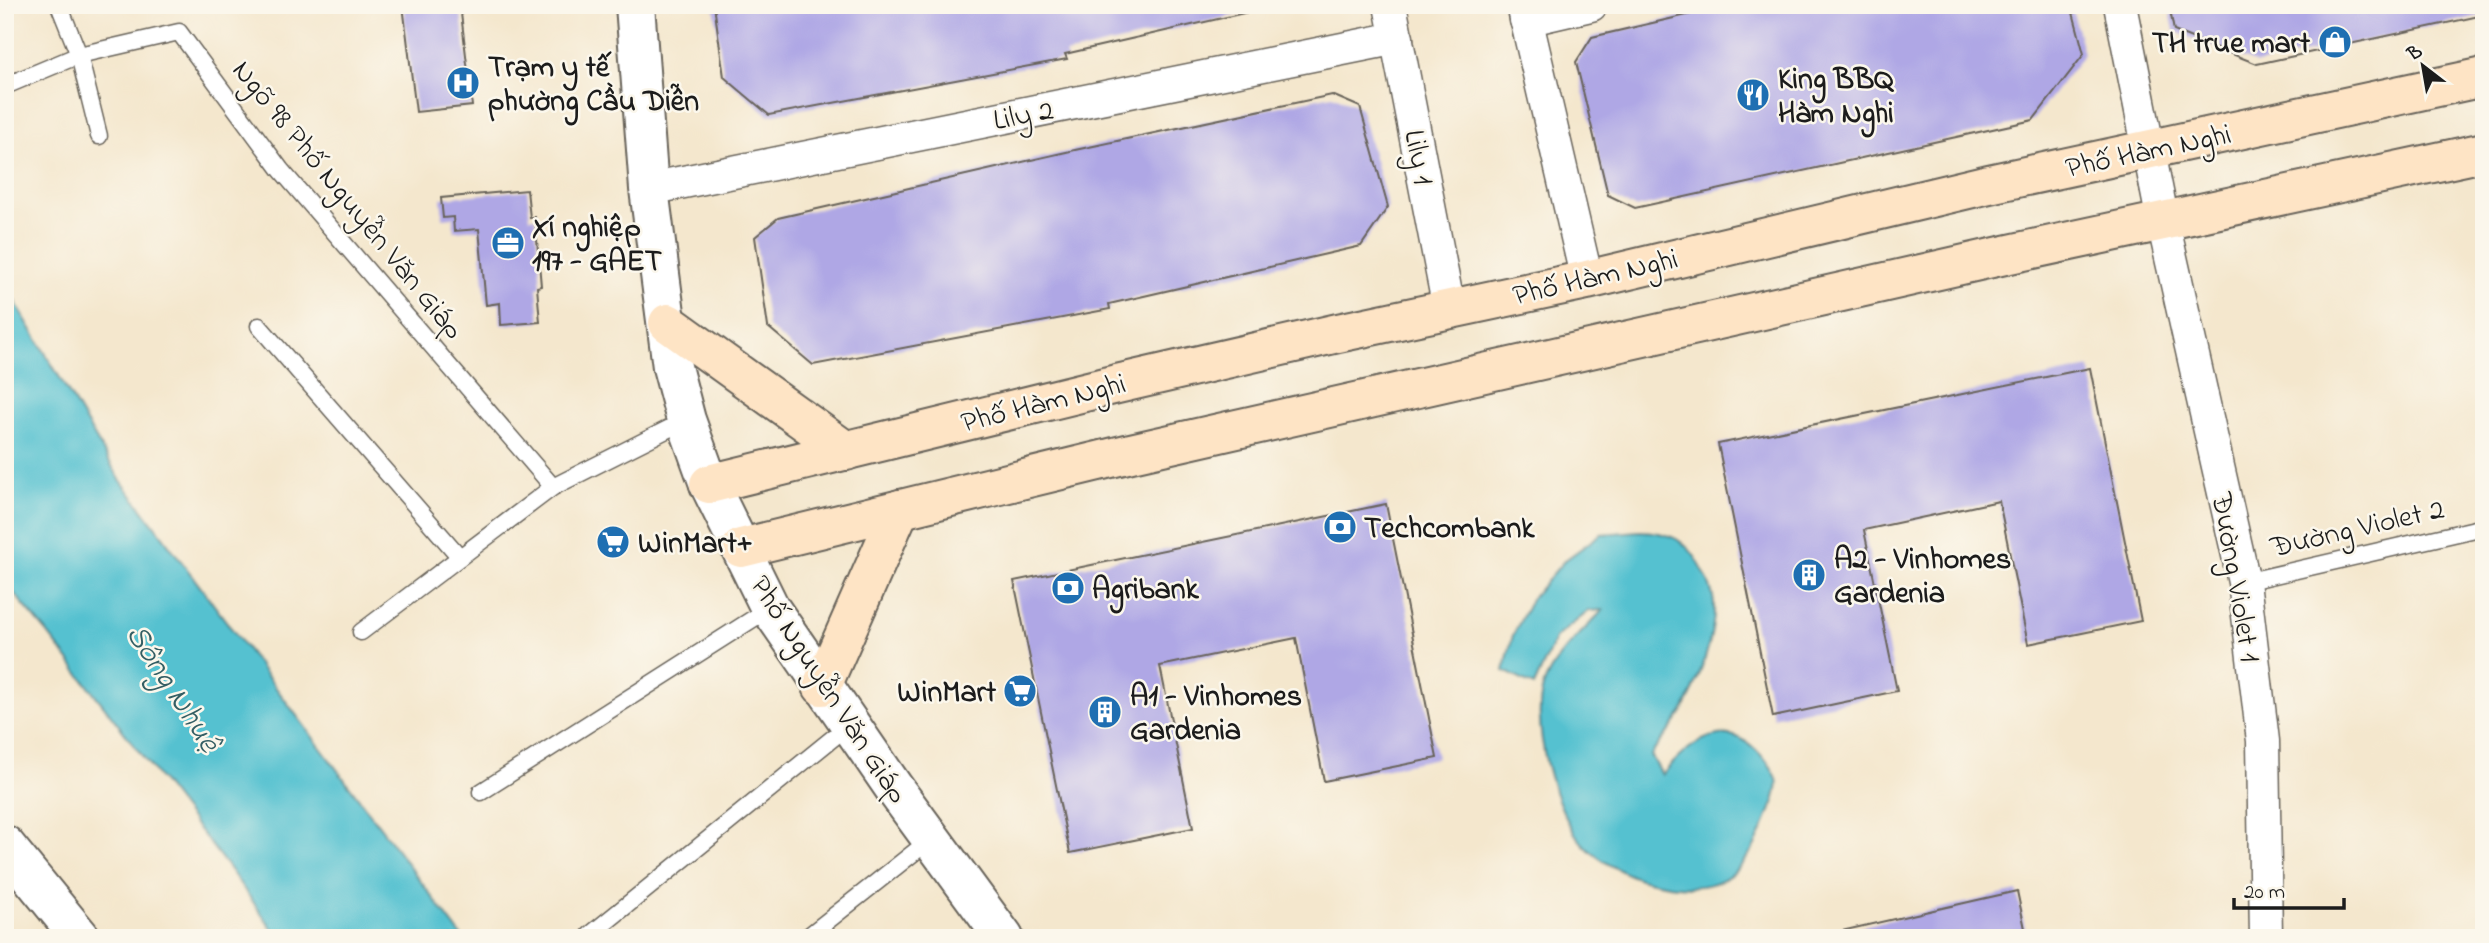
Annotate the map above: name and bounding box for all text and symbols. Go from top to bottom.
place label: TH true mart [2152,23,2311,67]
shop icon: TH true mart [2316,23,2354,61]
north arrow [2388,32,2458,102]
text: B [2402,39,2428,69]
place label: Trạm y tế phường Cầu Diễn [488,47,699,126]
street label: Ngõ 98 Phố Nguyễn Văn Giáp [220,51,474,350]
place label: King BBQ Hàm Nghi [1778,59,1895,138]
hospital icon: Trạm y tế phường Cầu Diễn [444,64,482,102]
restaurant icon: King BBQ Hàm Nghi [1734,76,1772,114]
street label: Lily 2 [990,90,1058,144]
street label: Phố Hàm Nghi [2062,114,2236,192]
street label: Lily 1 [1390,126,1444,189]
place label: Xí nghiệp 197 - GAET [532,207,662,285]
office icon: Xí nghiệp 197 - GAET [489,224,527,262]
street label: Phố Hàm Nghi [1509,239,1683,319]
street label: Phố Hàm Nghi [957,363,1131,447]
street label: Đường Violet 1 [2197,488,2271,666]
street label: Đường Violet 2 [2265,489,2449,572]
bank icon: Techcombank [1321,508,1359,546]
place label: Techcombank [1364,508,1535,552]
supermarket icon: WinMart+ [594,523,632,561]
place label: WinMart+ [638,523,753,567]
place label: A2 - Vinhomes Gardenia [1834,539,2011,617]
building icon: A2 - Vinhomes Gardenia [1790,556,1828,594]
street label: Phố Nguyễn Văn Giáp [737,568,918,813]
bank icon: Agribank [1049,569,1087,607]
place label: Agribank [1092,569,1200,614]
water label: Sông Nhuệ [112,615,232,764]
place label: WinMart [897,672,997,716]
supermarket icon: WinMart [1001,672,1039,710]
place label: A1 - Vinhomes Gardenia [1130,676,1302,754]
building icon: A1 - Vinhomes Gardenia [1086,693,1124,731]
scale bar [2234,866,2344,910]
text: 20 m [2244,878,2285,908]

